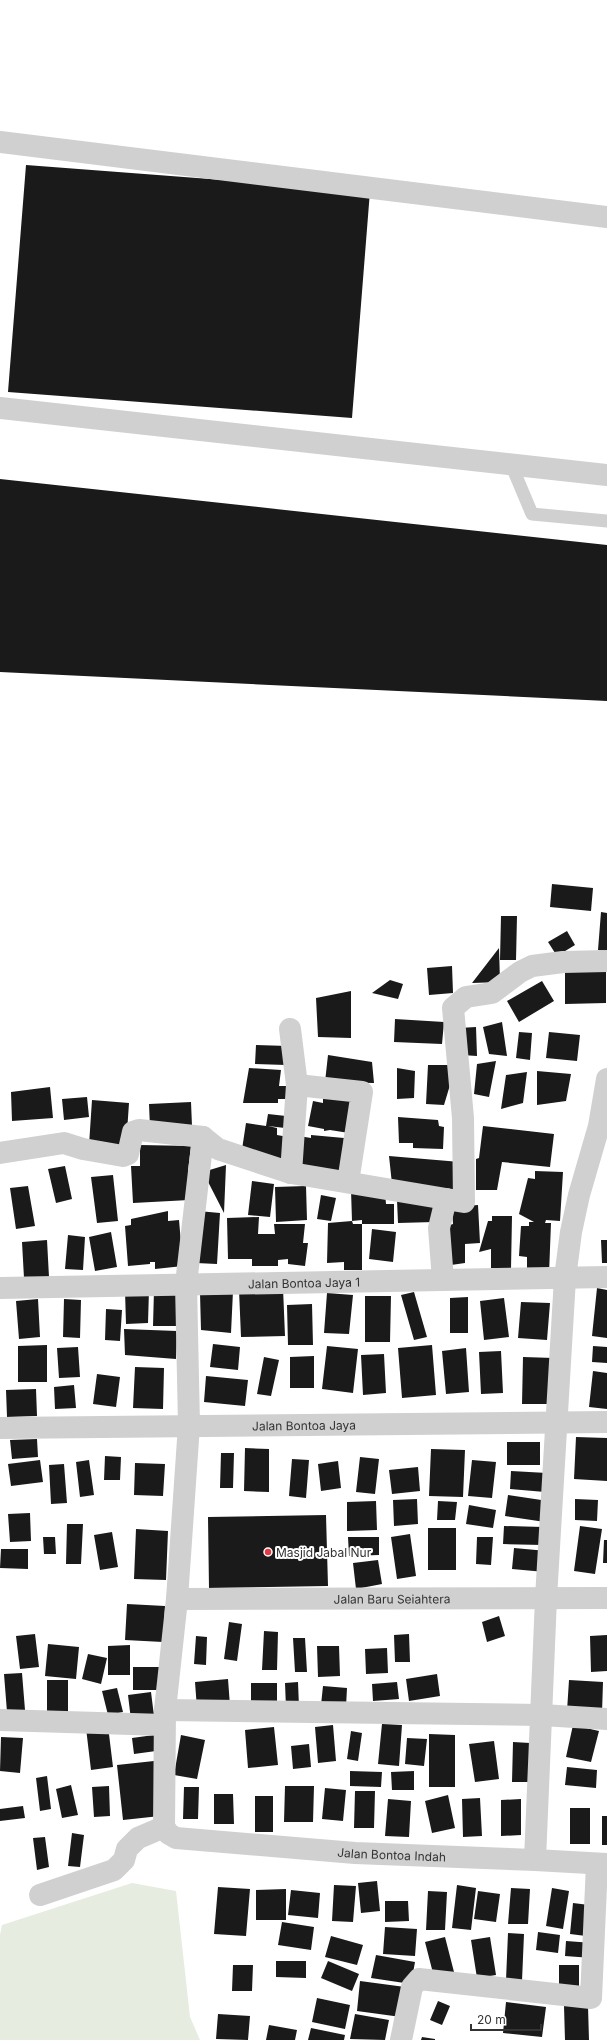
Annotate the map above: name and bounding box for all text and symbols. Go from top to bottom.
street label: Jalan Bontoa Jaya 1 [248,1274,360,1291]
street label: Jalan Bontoa Jaya [252,1417,356,1433]
place label: Masjid Jabal Nur [276,1545,372,1560]
marker: Masjid Jabal Nur [263,1547,273,1557]
street label: Jalan Baru Seiahtera [334,1591,450,1606]
street label: Jalan Bontoa Indah [337,1844,446,1864]
scale bar [471,2006,541,2032]
text: 20 m [477,2012,506,2027]

